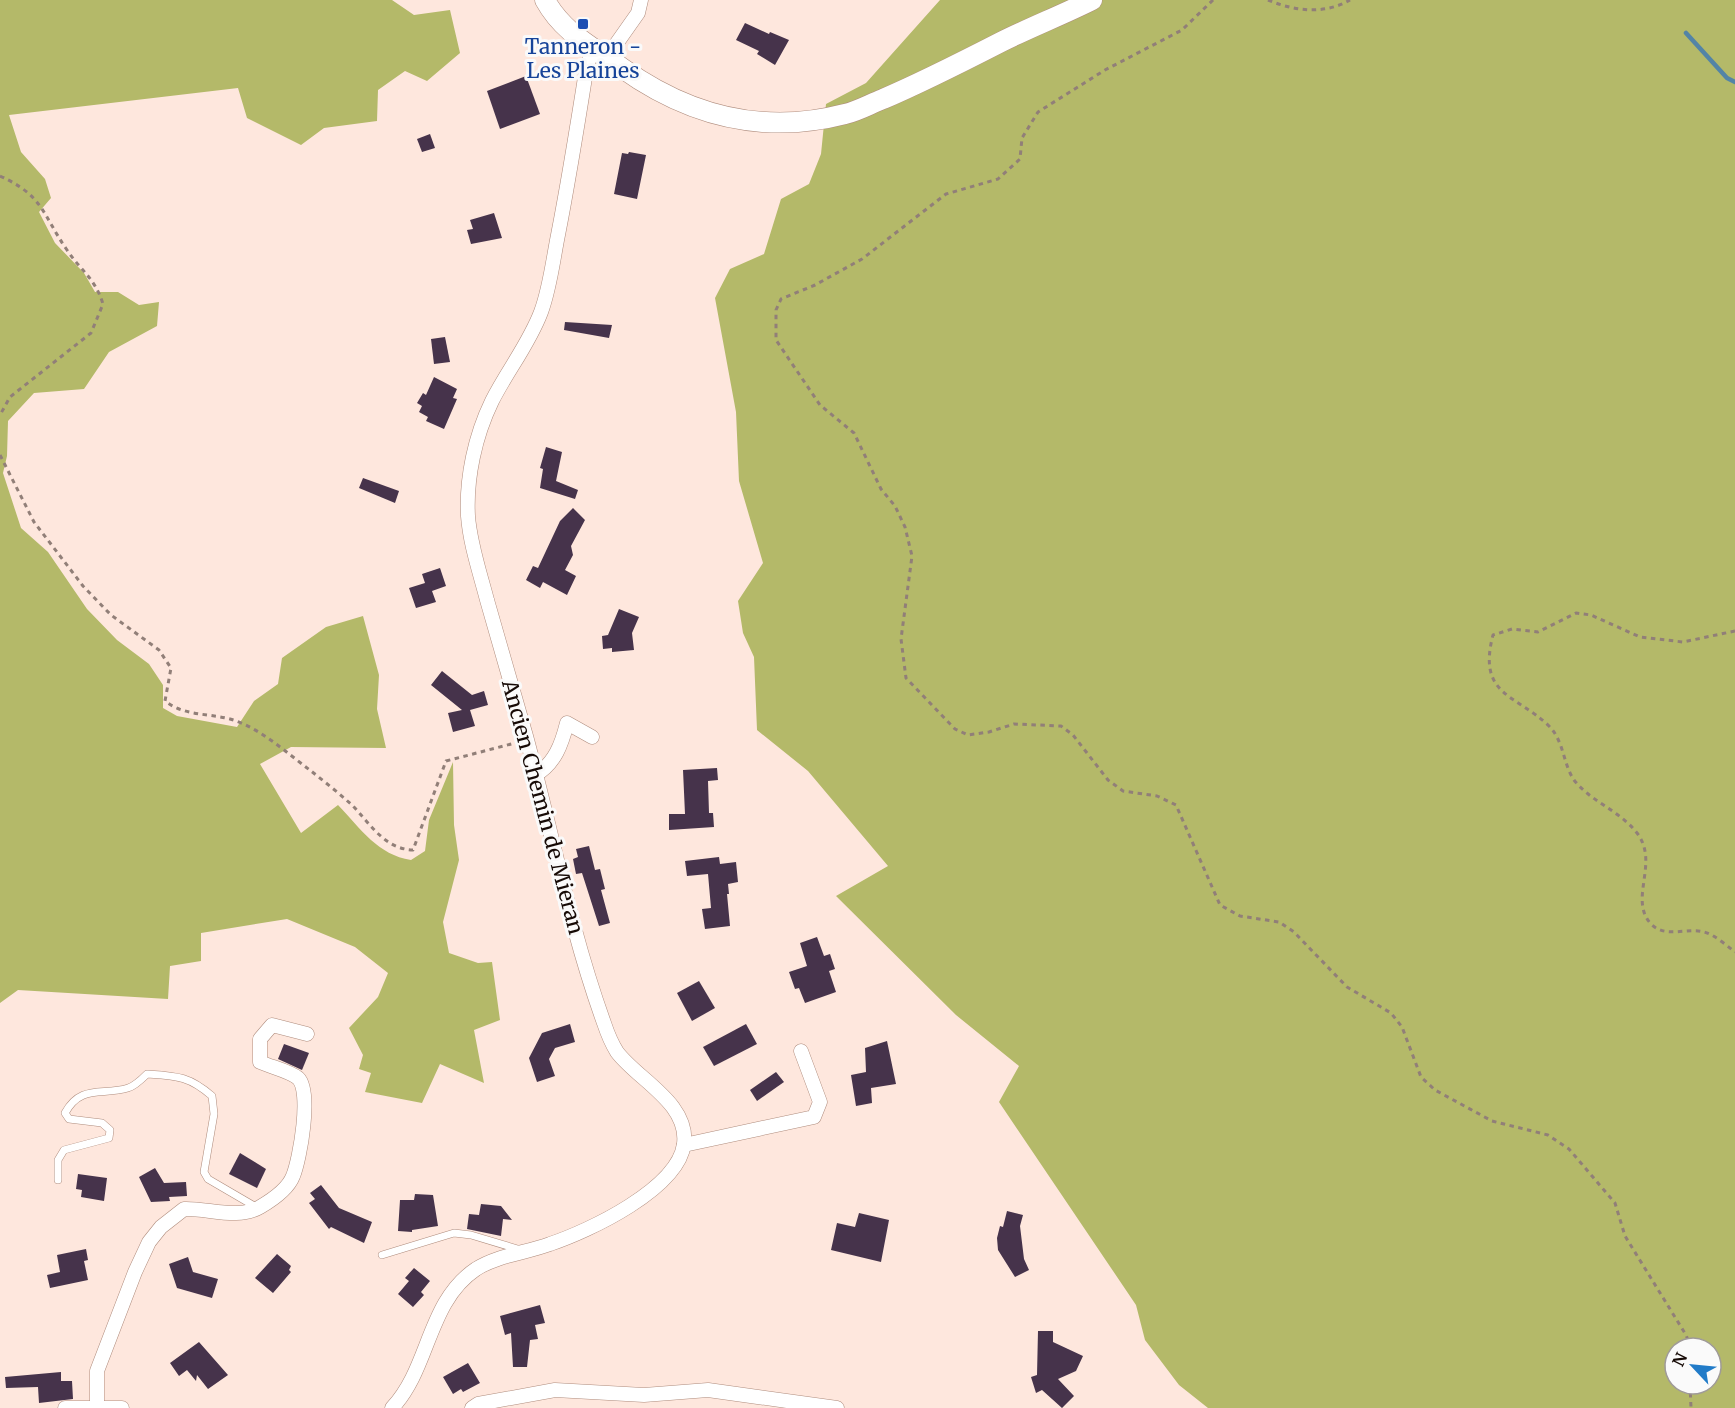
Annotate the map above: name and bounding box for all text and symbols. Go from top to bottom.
marker: Tanneron - Les Plaines [576,17,590,31]
place label: Tanneron - Les Plaines [525,33,641,84]
street label: Ancien Chemin de Mieran [496,676,590,937]
north arrow [1663,1336,1723,1396]
text: N [1668,1349,1691,1369]

